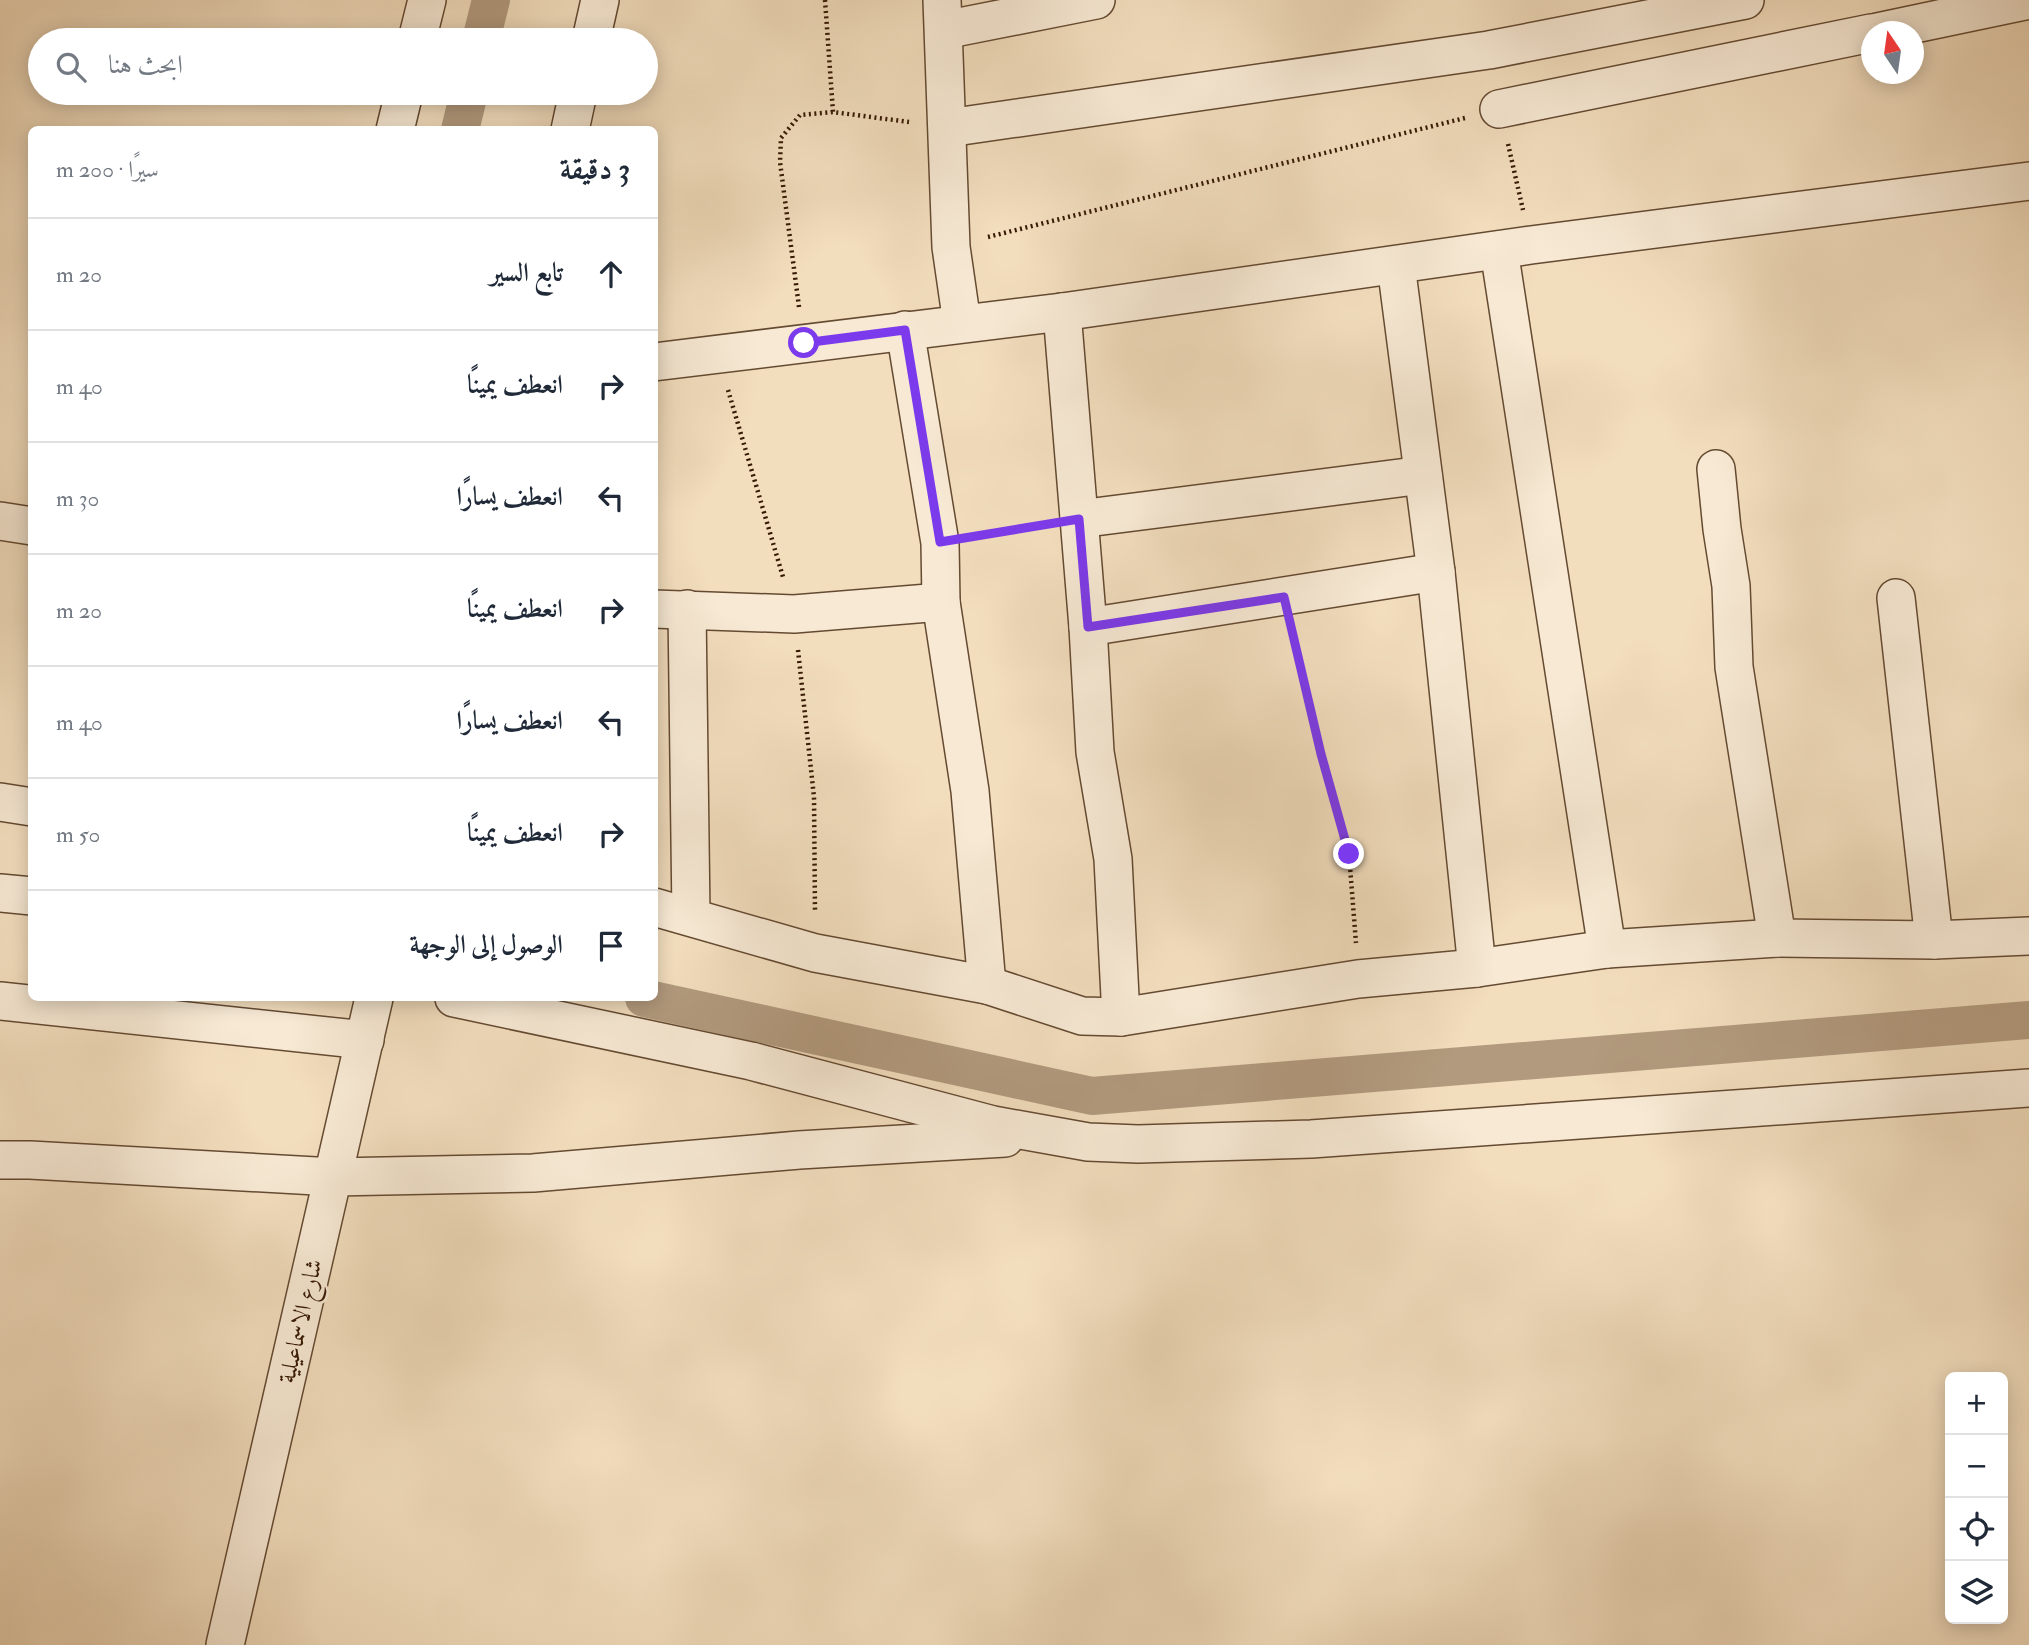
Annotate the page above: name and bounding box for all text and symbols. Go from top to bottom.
north arrow [1861,21,1924,84]
search box [28,28,658,105]
icon: search [52,48,90,86]
text: ابحث هنا [108,49,183,81]
text: 3 دقيقة [560,151,630,188]
text: سيرًا · 200 m [56,155,159,184]
icon: ahead [592,255,630,293]
text: تابع السير [490,257,563,289]
text: 20 m [56,260,102,289]
route start [788,327,819,358]
icon: right [592,367,630,405]
text: انعطف يمينًا [467,369,563,401]
text: 40 m [56,372,103,401]
icon: left [592,479,630,517]
text: انعطف يسارًا [457,481,563,513]
text: 30 m [56,484,99,513]
icon: right [592,591,630,629]
text: انعطف يمينًا [467,593,563,625]
text: 20 m [56,596,102,625]
icon: left [592,703,630,741]
text: انعطف يسارًا [457,705,563,737]
text: 40 m [56,708,103,737]
icon: right [592,815,630,853]
text: انعطف يمينًا [467,817,563,849]
text: 50 m [56,820,100,849]
route end [1333,838,1364,869]
icon: arrive [592,927,630,965]
text: الوصول إلى الوجهة [410,929,563,961]
street label: شارع الاسماعيلية [271,1256,334,1387]
map controls [1945,1372,2008,1624]
button: + [1945,1372,2008,1435]
button: − [1945,1435,2008,1498]
button: locate [1945,1498,2008,1561]
button: layers [1945,1561,2008,1624]

